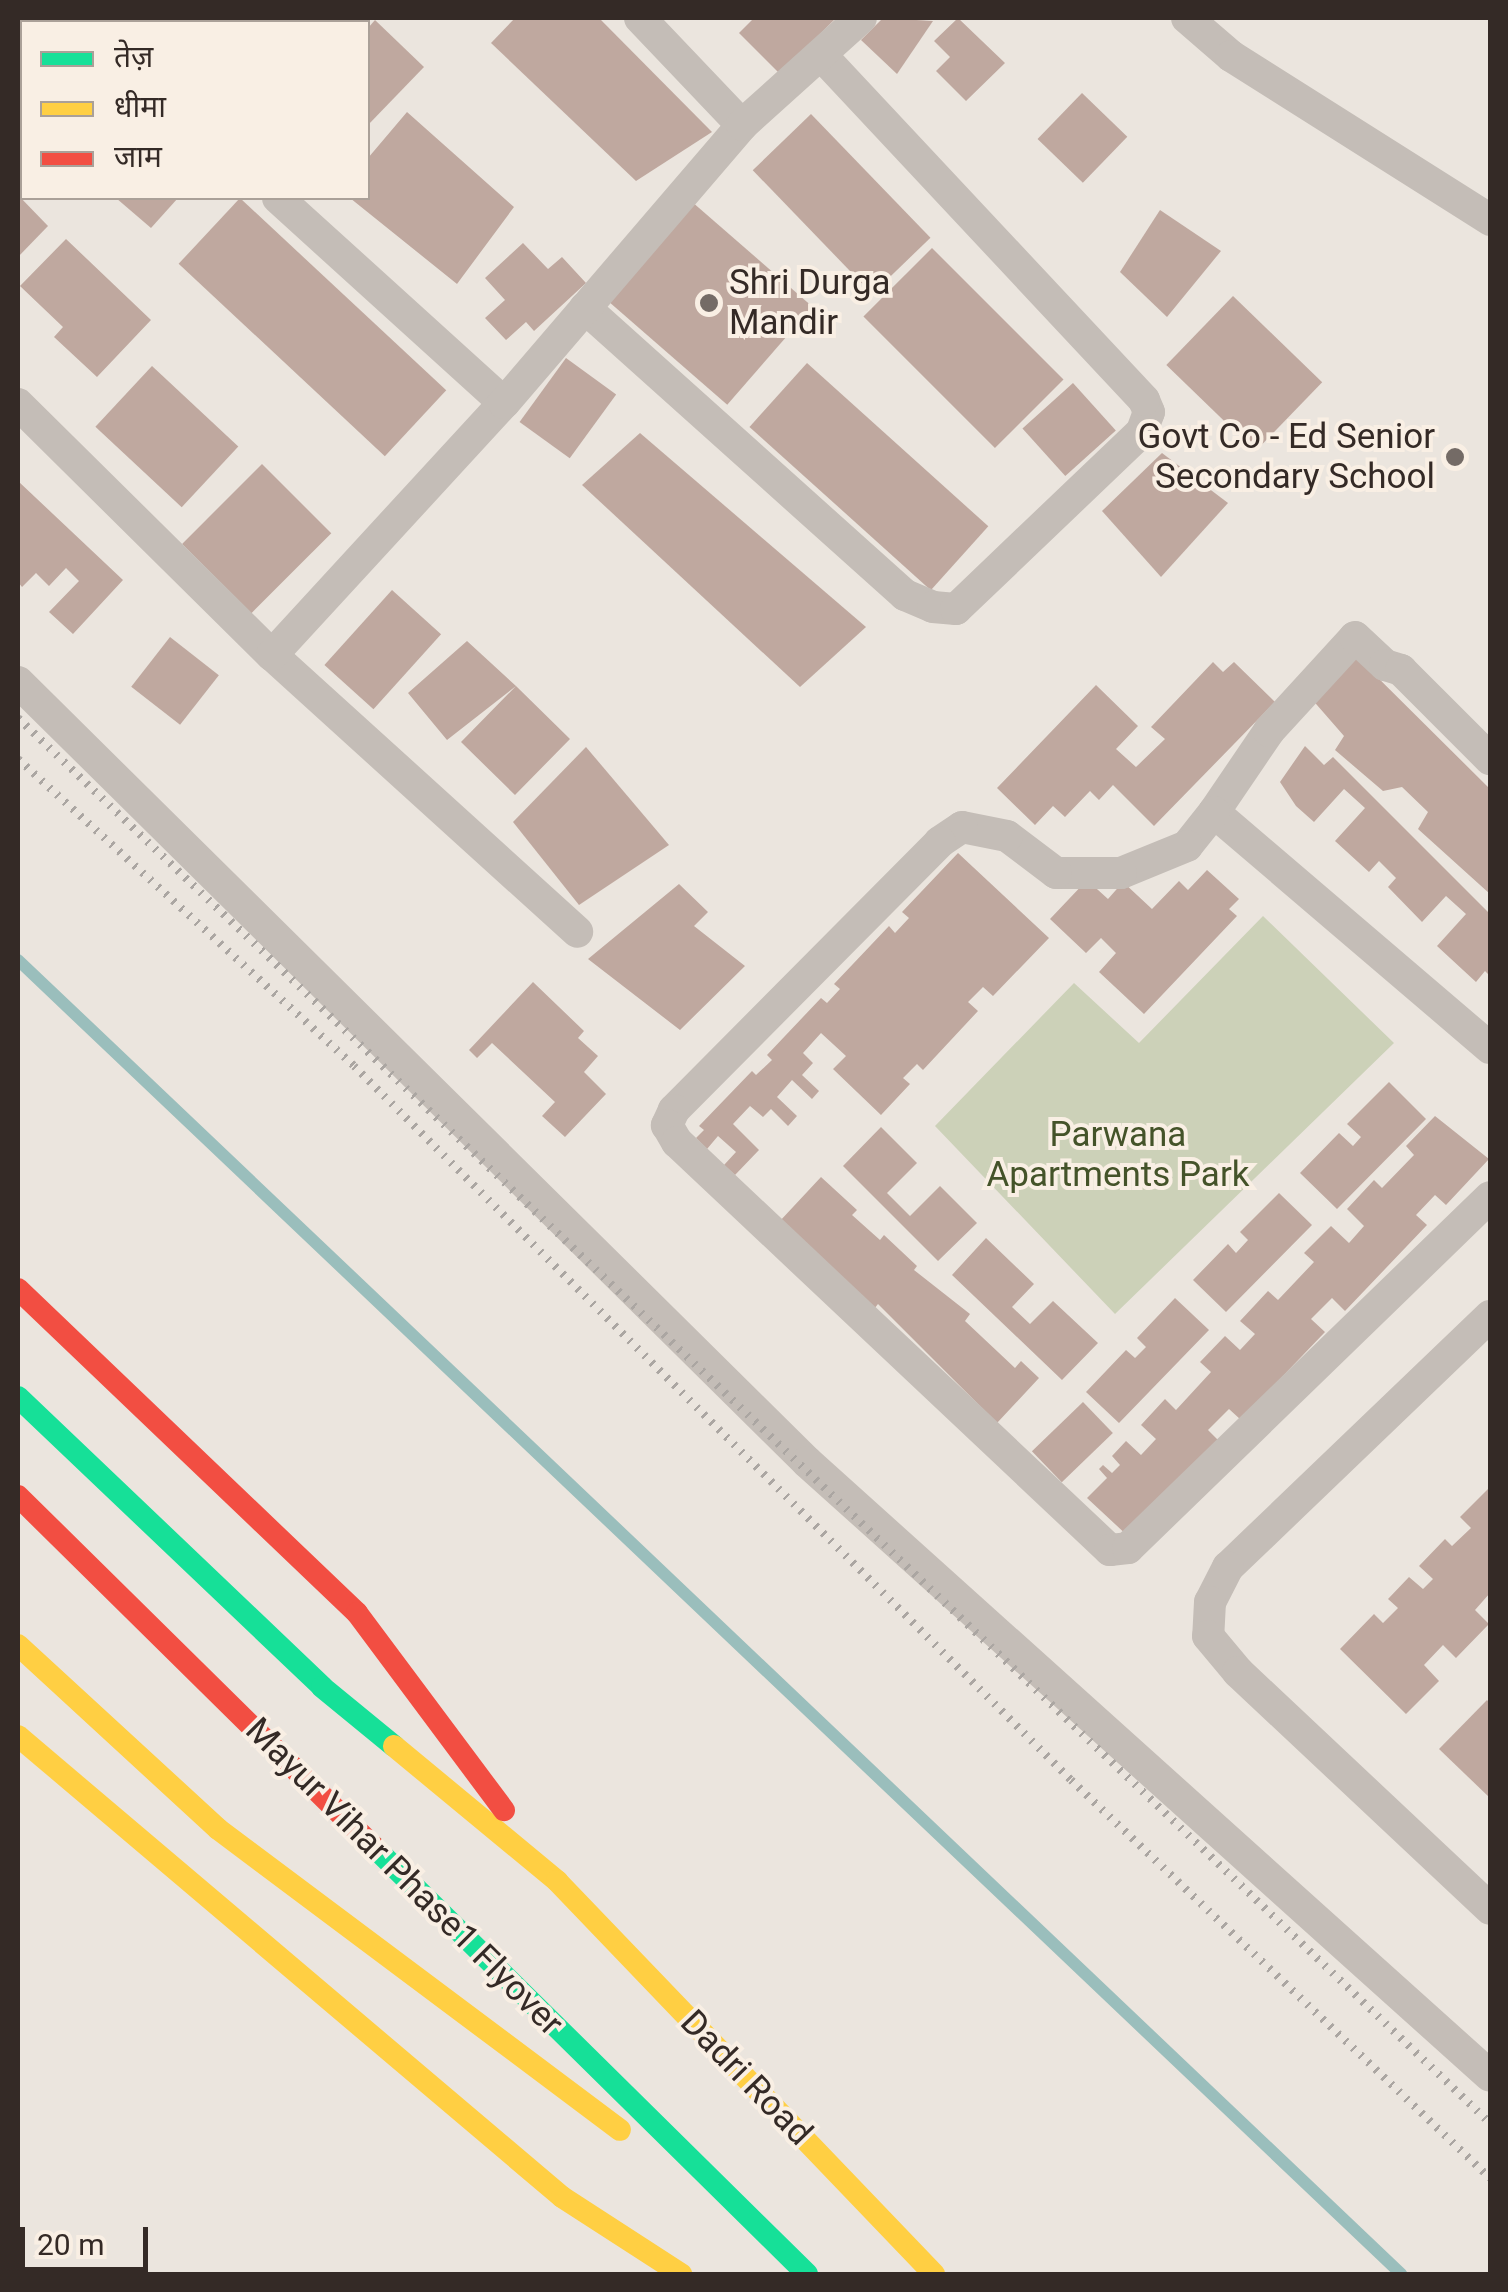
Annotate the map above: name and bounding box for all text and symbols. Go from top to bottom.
legend [20,20,370,200]
text: तेज़ [114,39,153,74]
text: धीमा [114,89,166,124]
text: जाम [114,139,162,174]
place label: Shri Durga Mandir [729,262,891,344]
marker: Shri Durga Mandir [698,292,720,314]
place label: Govt Co - Ed Senior Secondary School [1138,416,1435,498]
marker: Govt Co - Ed Senior Secondary School [1444,446,1466,468]
park label: Parwana Apartments Park [987,1114,1249,1196]
street label: Mayur Vihar Phase1 Flyover [236,1709,572,2045]
street label: Dadri Road [671,2002,821,2154]
scale bar [25,2207,152,2269]
text: 20 m [37,2227,104,2262]

